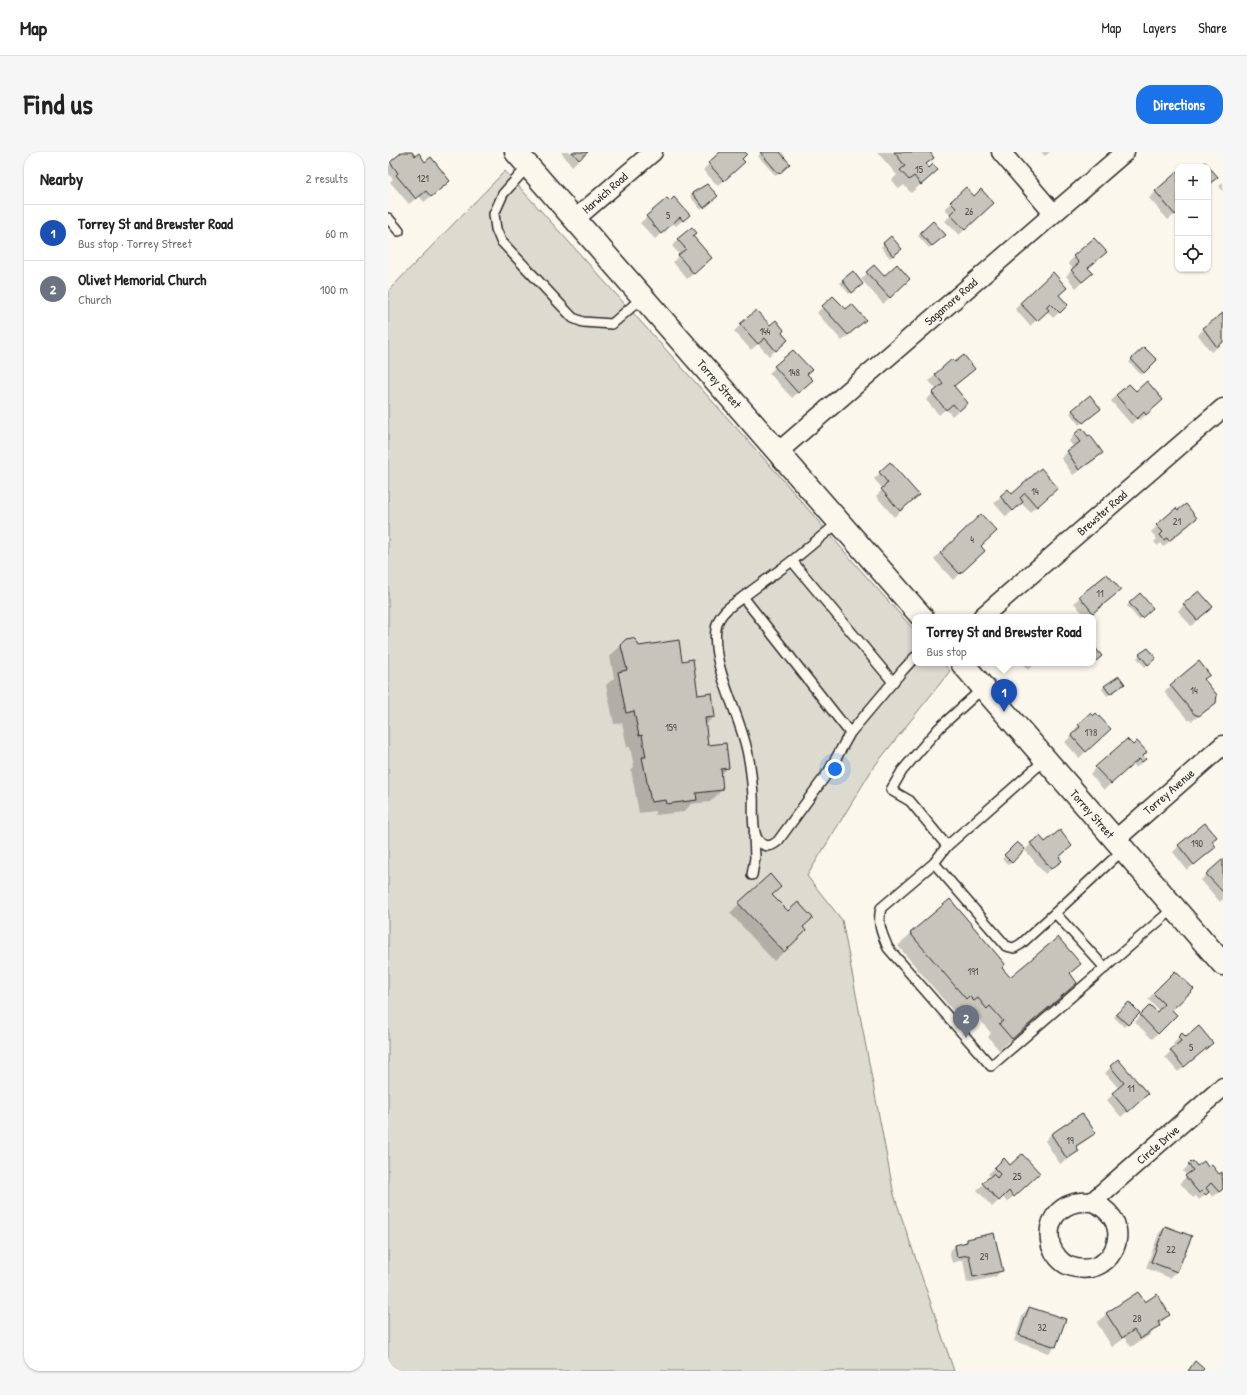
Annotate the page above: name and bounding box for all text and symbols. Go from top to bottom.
text: Map [20,15,47,41]
text: Map [1101,18,1121,37]
text: Layers [1143,18,1176,37]
text: Share [1198,18,1227,37]
text: Find us [24,85,93,123]
button: Directions [1136,85,1223,124]
house number: 15 [915,163,924,176]
map controls [1175,164,1211,272]
button: + [1175,164,1211,200]
text: Nearby [40,167,83,190]
street label: Harwich Road [578,168,631,217]
text: 2 results [306,169,348,187]
house number: 121 [417,172,429,185]
button: − [1175,200,1211,236]
house number: 26 [965,205,973,218]
house number: 5 [666,209,671,222]
text: Torrey St and Brewster Road [78,213,233,234]
text: 1 [51,224,55,242]
text: 60 m [325,224,348,242]
text: Bus stop · Torrey Street [78,234,192,252]
button: locate [1175,236,1211,272]
text: Olivet Memorial Church [78,269,206,290]
street label: Sagamore Road [921,274,981,329]
text: 2 [50,280,56,298]
text: 100 m [320,280,348,298]
text: Church [78,290,111,308]
house number: 144 [759,325,771,338]
street label: Torrey Street [693,355,746,413]
house number: 148 [788,366,800,379]
house number: 14 [1031,485,1039,498]
street label: Brewster Road [1073,486,1131,539]
house number: 21 [1173,515,1182,528]
house number: 4 [970,533,974,546]
house number: 11 [1096,587,1104,600]
popup [912,614,1096,666]
text: Torrey St and Brewster Road [927,621,1081,642]
text: Bus stop [927,642,967,660]
pin: 1 [991,679,1017,712]
house number: 14 [1190,684,1198,697]
house number: 159 [665,721,677,734]
house number: 178 [1085,726,1097,739]
your location [825,759,845,779]
street label: Torrey Avenue [1139,764,1198,819]
street label: Torrey Street [1066,785,1119,843]
house number: 190 [1191,837,1203,850]
house number: 191 [968,965,979,978]
pin: 2 [953,1005,979,1038]
house number: 5 [1189,1041,1194,1054]
house number: 11 [1127,1082,1135,1095]
street label: Circle Drive [1133,1121,1183,1168]
house number: 19 [1066,1134,1074,1147]
house number: 25 [1013,1170,1022,1183]
house number: 22 [1166,1243,1176,1256]
house number: 29 [980,1250,989,1263]
house number: 28 [1132,1312,1142,1325]
house number: 32 [1037,1321,1047,1334]

